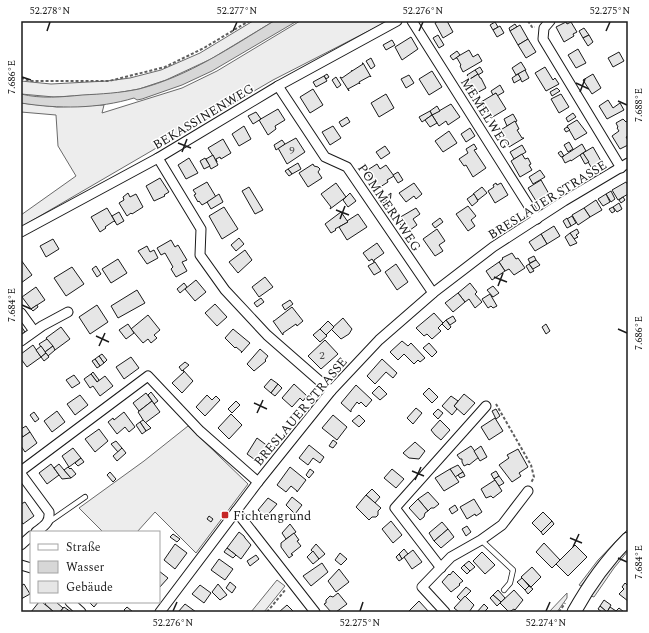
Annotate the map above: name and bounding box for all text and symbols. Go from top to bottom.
text: 52.278°N [30,3,70,19]
text: 52.277°N [217,3,257,19]
text: 52.276°N [403,3,443,19]
text: 52.275°N [590,3,630,19]
text: 7.686°E [4,60,20,94]
street label: MEMELWEG [455,74,515,153]
street label: BEKASSINENWEG [149,79,258,155]
text: 7.688°E [631,88,647,122]
house number: 9 [289,142,295,159]
street label: BRESLAUER STRASSE [484,155,611,245]
street label: POMMERNWEG [352,160,426,256]
text: 7.684°E [4,288,20,322]
text: 7.686°E [631,316,647,350]
house number: 2 [319,347,325,364]
street label: BRESLAUER STRASSE [249,353,352,470]
place label: Fichtengrund [233,506,311,526]
marker: Fichtengrund [220,510,230,520]
legend [30,531,160,603]
text: Straße [66,538,101,557]
text: 7.684°E [631,545,647,579]
text: Wasser [66,558,104,577]
text: Gebäude [66,578,113,597]
text: 52.276°N [153,615,193,631]
text: 52.275°N [340,615,380,631]
text: 52.274°N [526,615,566,631]

